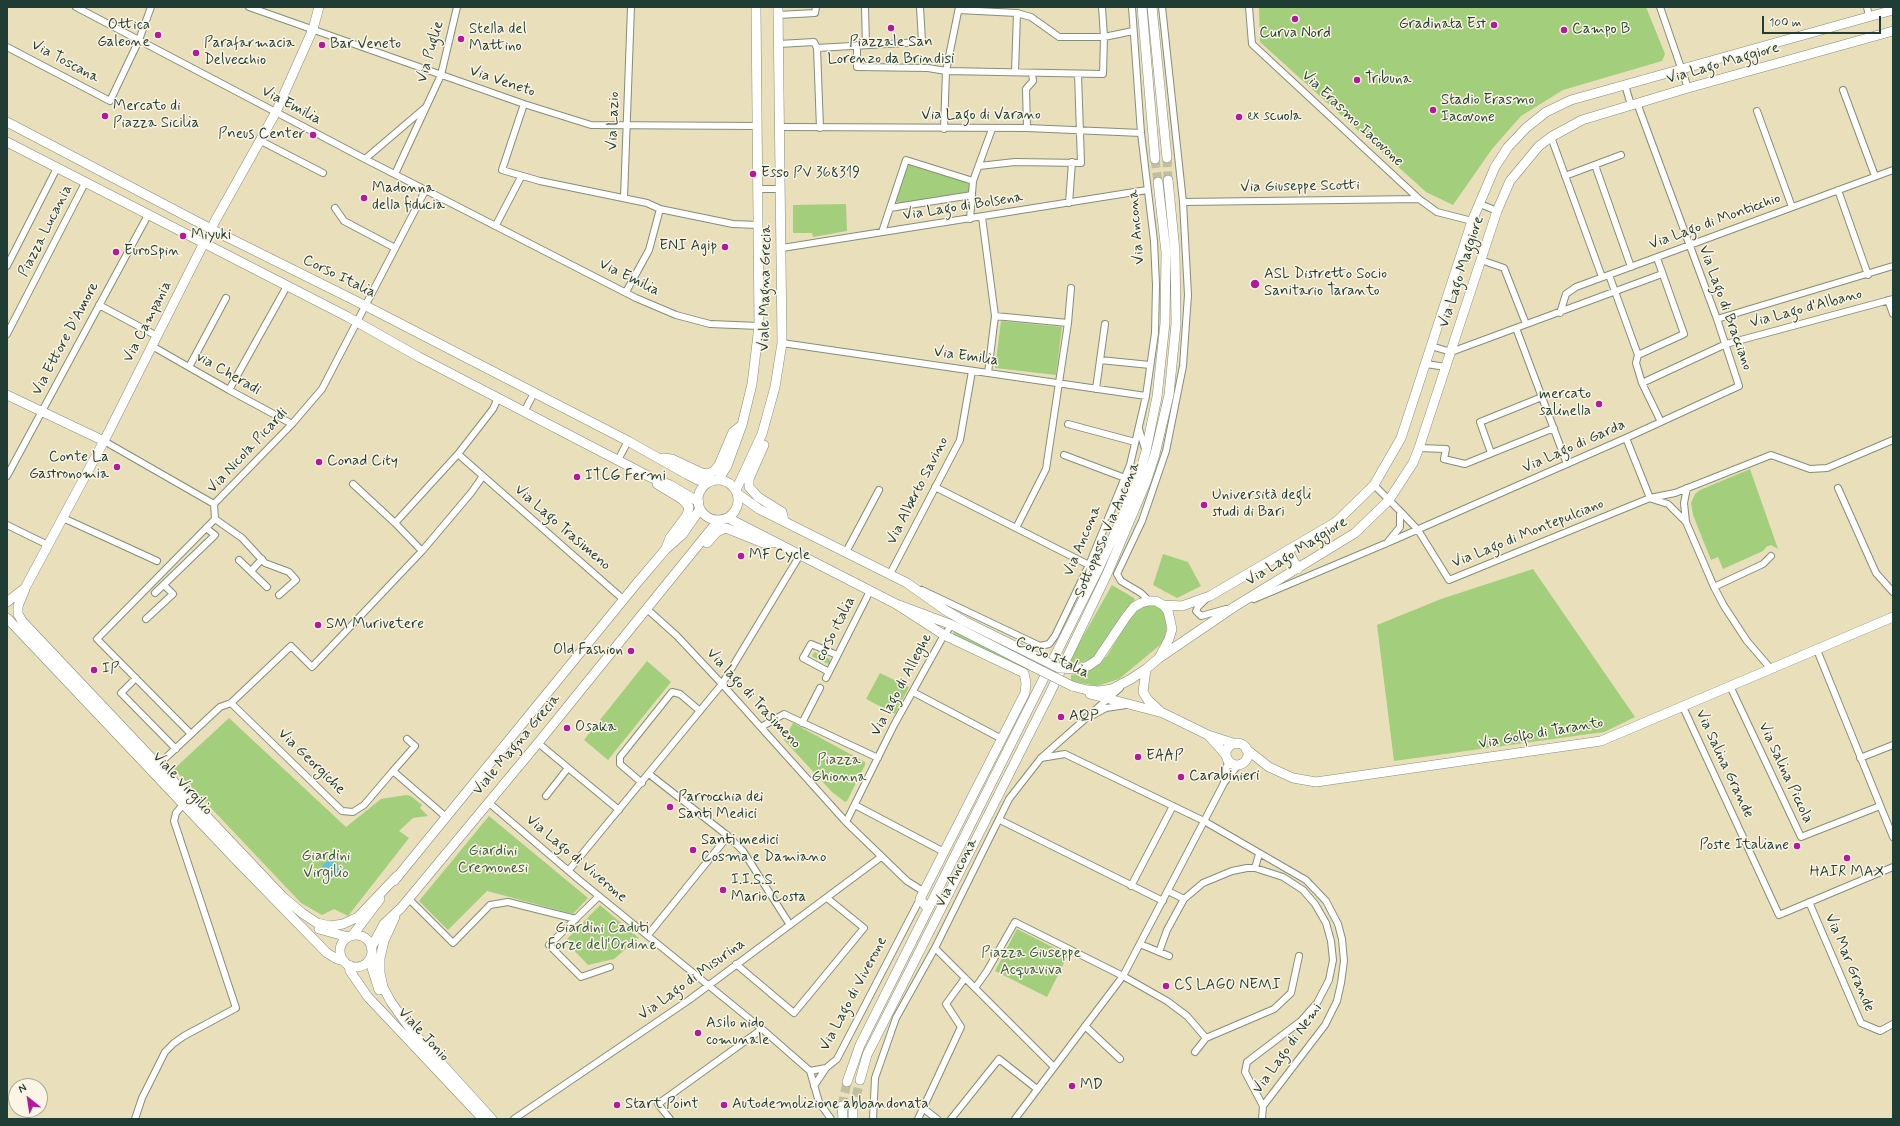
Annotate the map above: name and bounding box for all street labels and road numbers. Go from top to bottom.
street label: Via Puglie [414,19,448,85]
street label: Via Toscana [28,37,102,87]
street label: Via Lago Maggiore [1665,39,1781,89]
street label: Via Veneto [467,62,537,102]
street label: Via Erasmo Iacovone [1297,67,1407,171]
street label: Via Emilia [258,83,324,129]
street label: Via Lazio [604,91,624,151]
street label: Via Lago di Varano [921,107,1041,125]
street label: Via Giuseppe Scotti [1240,177,1360,197]
street label: Piazza Lucania [15,182,77,280]
street label: Via Lago di Bolsena [902,189,1024,225]
street label: Via Ancona [1125,189,1149,265]
street label: Via Lago di Monticchio [1647,190,1783,254]
street label: Via Lago Maggiore [1435,214,1489,330]
street label: Viale Magna Grecia [756,224,776,352]
street label: Via Lago di Bracciano [1694,243,1756,373]
street label: Corso Italia [299,252,379,302]
street label: Via Emilia [596,256,662,300]
street label: Via Campania [120,278,176,366]
street label: Via Ettore D'Amore [29,279,103,399]
street label: Via Lago d'Albano [1748,285,1864,333]
street label: Via Emilia [932,344,1000,370]
street label: via Cheradi [192,348,264,400]
street label: Via Nicola Picardi [204,405,292,497]
street label: Via Lago di Garda [1520,416,1628,478]
street label: Via Alberto Savino [883,434,953,548]
street label: Sottopasso Via Ancona [1071,460,1145,600]
street label: Via Lago Trasimeno [510,481,614,575]
street label: Via Lago di Montepulciano [1449,495,1607,573]
street label: Via Ancona [1060,503,1106,579]
street label: Via Lago Maggiore [1243,514,1351,590]
street label: corso italia [812,594,860,664]
street label: Via lago di Alleghe [867,630,937,740]
street label: Corso Italia [1012,633,1092,683]
street label: Via lago di Trasimeno [702,645,804,753]
street label: Viale Magna Grecia [469,691,565,799]
street label: Via Salina Grande [1691,707,1757,821]
street label: Via Golfo di Taranto [1477,714,1605,754]
street label: Via Salina Piccola [1754,720,1816,826]
street label: Via Georgiche [273,725,349,799]
street label: Viale Virgilio [148,748,216,820]
street label: Via Lago di Viverone [522,811,630,907]
street label: Via Ancona [932,835,982,911]
street label: Via Mar Grande [1820,911,1878,1015]
street label: Via Lago di Viverone [816,934,892,1054]
street label: Via Lago di Misurina [635,935,749,1025]
street label: Via Lago di Nemi [1249,1000,1327,1098]
street label: Viale Jonio [393,1004,453,1066]

